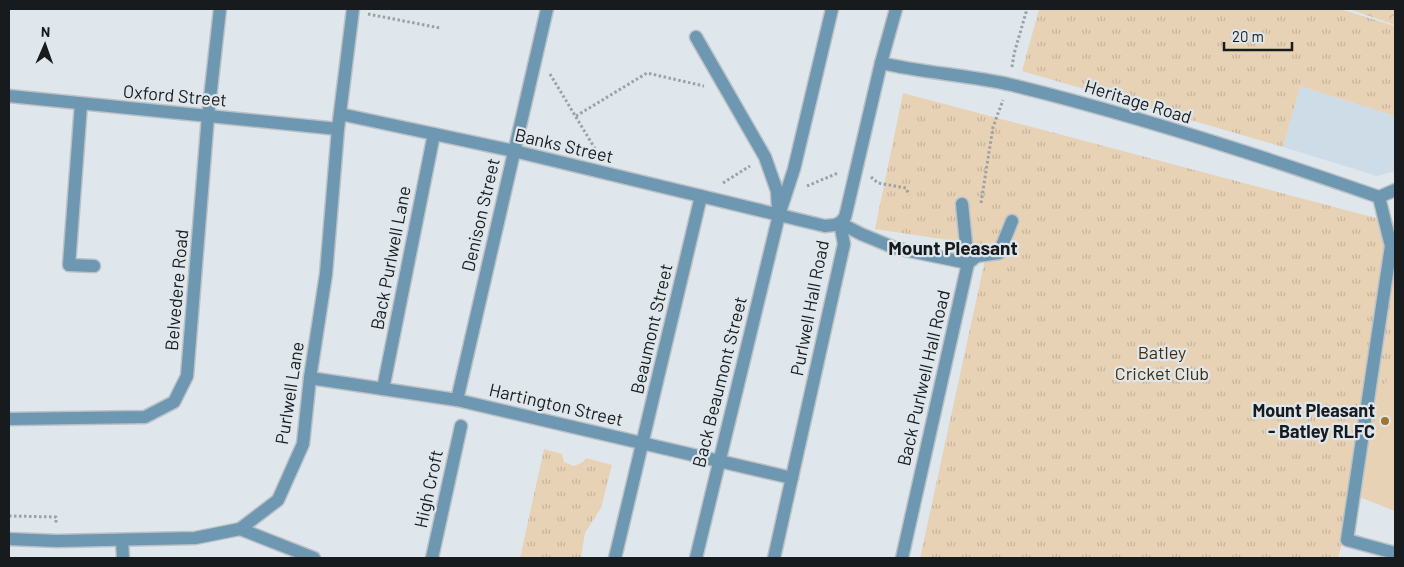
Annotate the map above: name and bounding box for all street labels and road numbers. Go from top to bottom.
street label: Heritage Road [1082,74,1195,128]
street label: Oxford Street [122,80,228,111]
street label: Banks Street [513,123,616,167]
street label: Denison Street [456,156,504,274]
street label: Back Purlwell Lane [365,184,415,332]
street label: Belvedere Road [160,228,192,352]
street label: Purlwell Hall Road [785,238,833,378]
street label: Beaumont Street [625,261,677,396]
street label: Back Purlwell Hall Road [892,288,954,468]
street label: Back Beaumont Street [687,294,751,470]
street label: Purlwell Lane [270,340,308,446]
street label: Hartington Street [487,378,625,430]
street label: High Croft [409,448,447,530]

